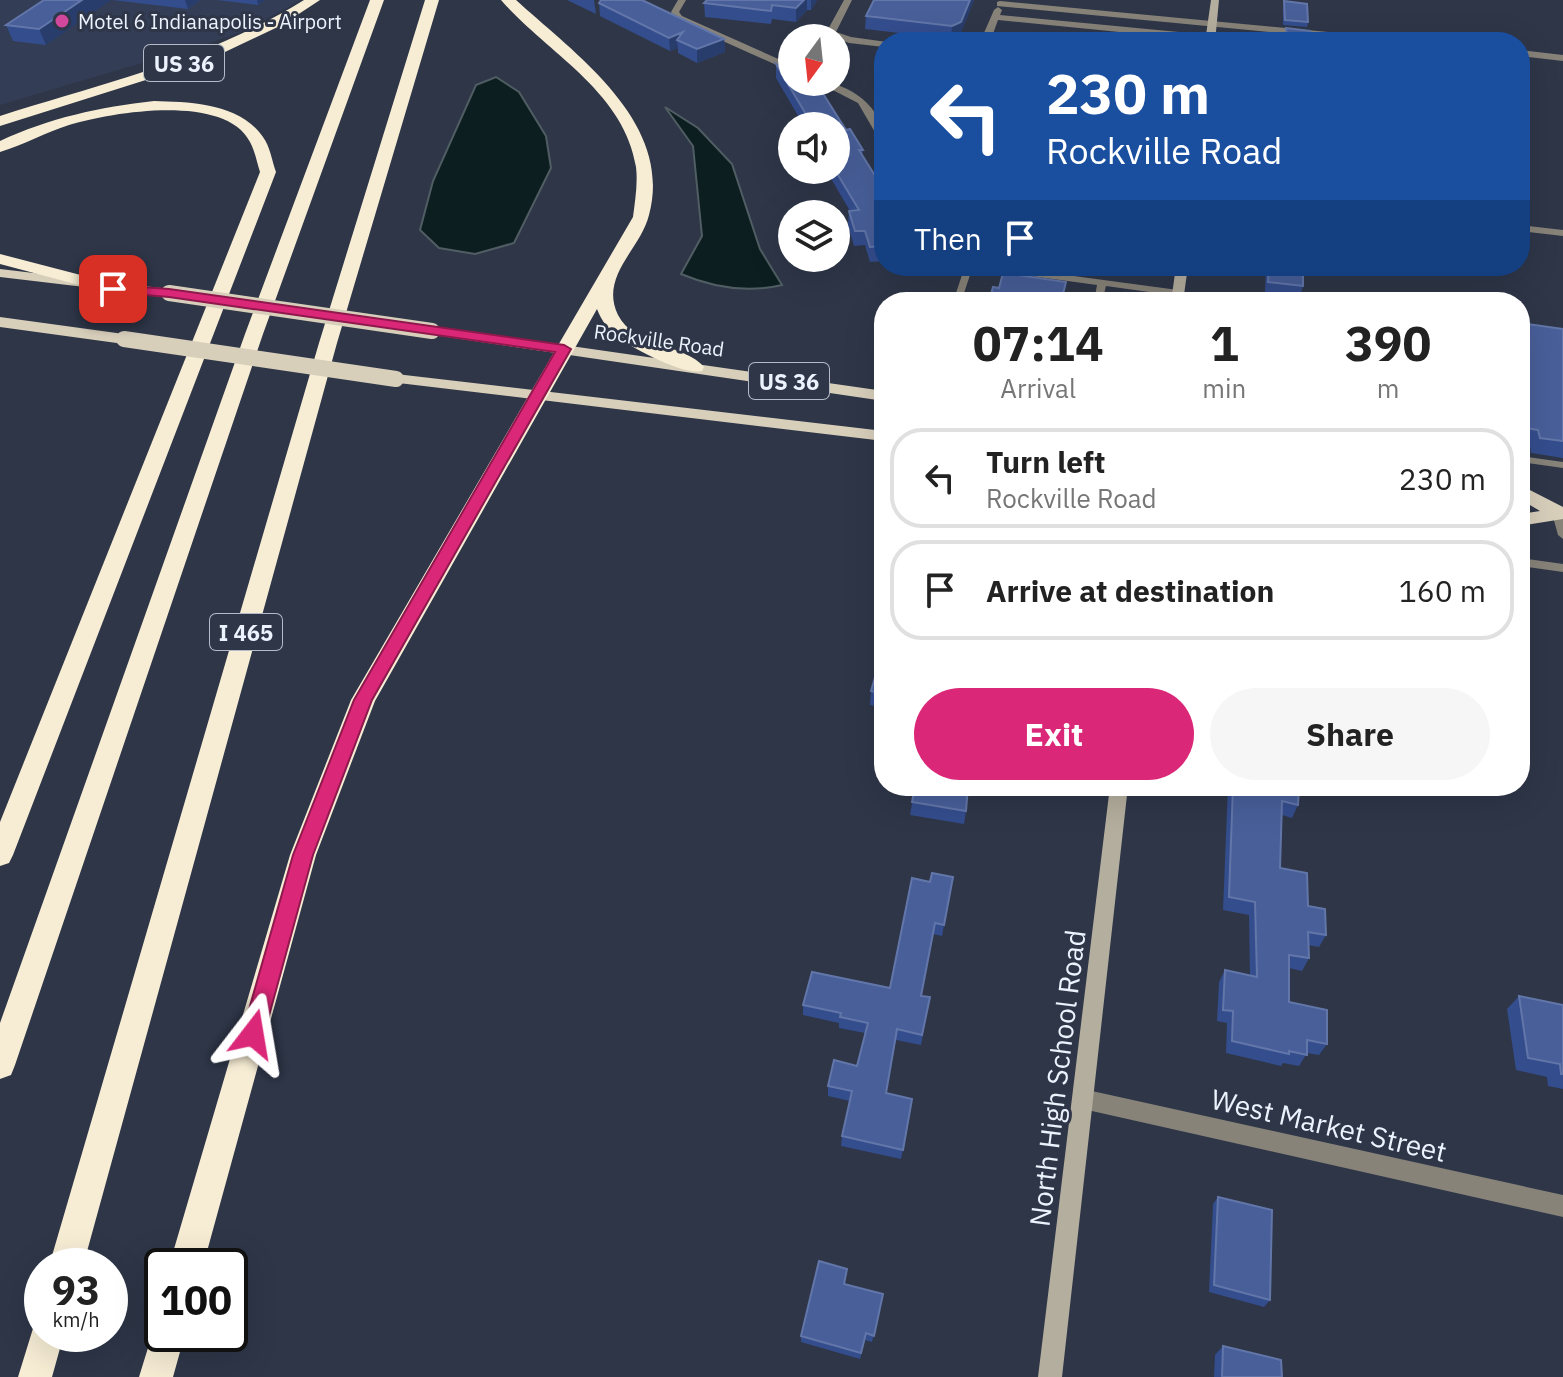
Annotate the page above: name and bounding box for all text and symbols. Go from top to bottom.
place label: Motel 6 Indianapolis - Airport [78,8,342,35]
marker: Motel 6 Indianapolis - Airport [53,12,71,30]
north arrow [778,24,850,96]
map controls [778,24,850,272]
road number: US 36 [144,45,224,81]
text: 230 m [1046,57,1210,129]
icon: left [914,64,1018,168]
button: sound [778,112,850,184]
text: Rockville Road [1046,127,1282,174]
button: layers [778,200,850,272]
icon: arrive [998,216,1042,260]
text: Then [914,219,982,258]
pin [79,255,147,323]
icon: arrive [91,267,135,311]
text: 07:14 [973,312,1104,374]
text: 1 [1210,312,1239,374]
text: 390 [1345,312,1431,374]
street label: Rockville Road [592,317,726,363]
road number: US 36 [749,363,829,399]
text: Arrival [1000,371,1076,405]
text: min [1202,371,1246,405]
text: m [1377,371,1399,405]
text: Turn left [986,442,1105,481]
icon: left [918,456,962,500]
text: 230 m [1399,459,1486,498]
text: Rockville Road [986,481,1157,515]
icon: arrive [918,568,962,612]
text: Arrive at destination [986,571,1274,610]
text: 160 m [1399,571,1486,610]
road number: I 465 [210,614,282,650]
button: Exit [914,688,1194,780]
button: Share [1210,688,1490,780]
street label: North High School Road [1020,928,1094,1228]
position arrow [211,992,295,1076]
street label: West Market Street [1208,1080,1450,1170]
speed limit sign: 100 [144,1248,248,1352]
text: 93 [52,1264,100,1316]
text: km/h [52,1306,100,1333]

